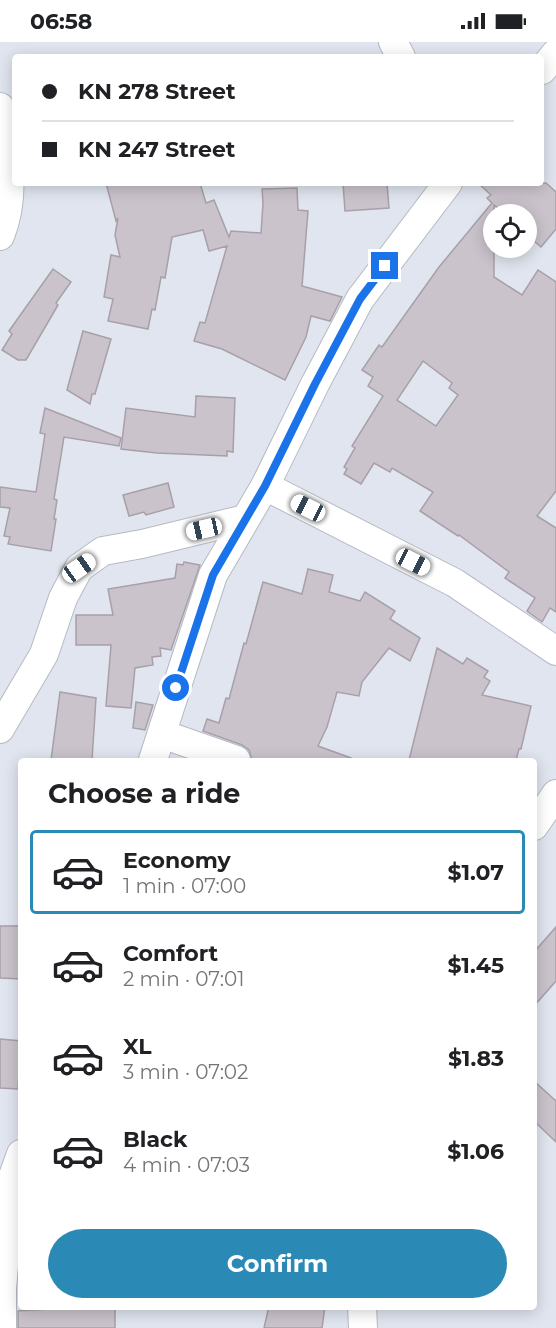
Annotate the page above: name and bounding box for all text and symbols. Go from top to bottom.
text: 06:58 [30,8,92,35]
text: KN 278 Street [78,78,236,105]
text: KN 247 Street [78,136,235,163]
map controls [483,204,537,258]
button: locate [483,204,537,258]
route end [371,252,398,279]
car [288,492,328,524]
car [184,516,224,542]
car [393,546,433,578]
car [59,550,99,586]
route start [162,674,189,701]
text: Choose a ride [48,777,240,810]
icon: car [51,845,105,899]
text: Economy [123,847,231,874]
text: $1.07 [448,859,504,886]
text: 1 min · 07:00 [123,874,246,898]
icon: car [51,938,105,992]
text: Comfort [123,940,218,967]
text: $1.45 [448,952,504,979]
text: 2 min · 07:01 [123,967,244,991]
icon: car [51,1031,105,1085]
text: XL [123,1033,152,1060]
text: $1.83 [448,1045,504,1072]
text: 3 min · 07:02 [123,1060,248,1084]
icon: car [51,1124,105,1178]
text: Black [123,1126,187,1153]
text: $1.06 [447,1138,504,1165]
text: 4 min · 07:03 [123,1153,250,1177]
button: Confirm [48,1229,507,1298]

